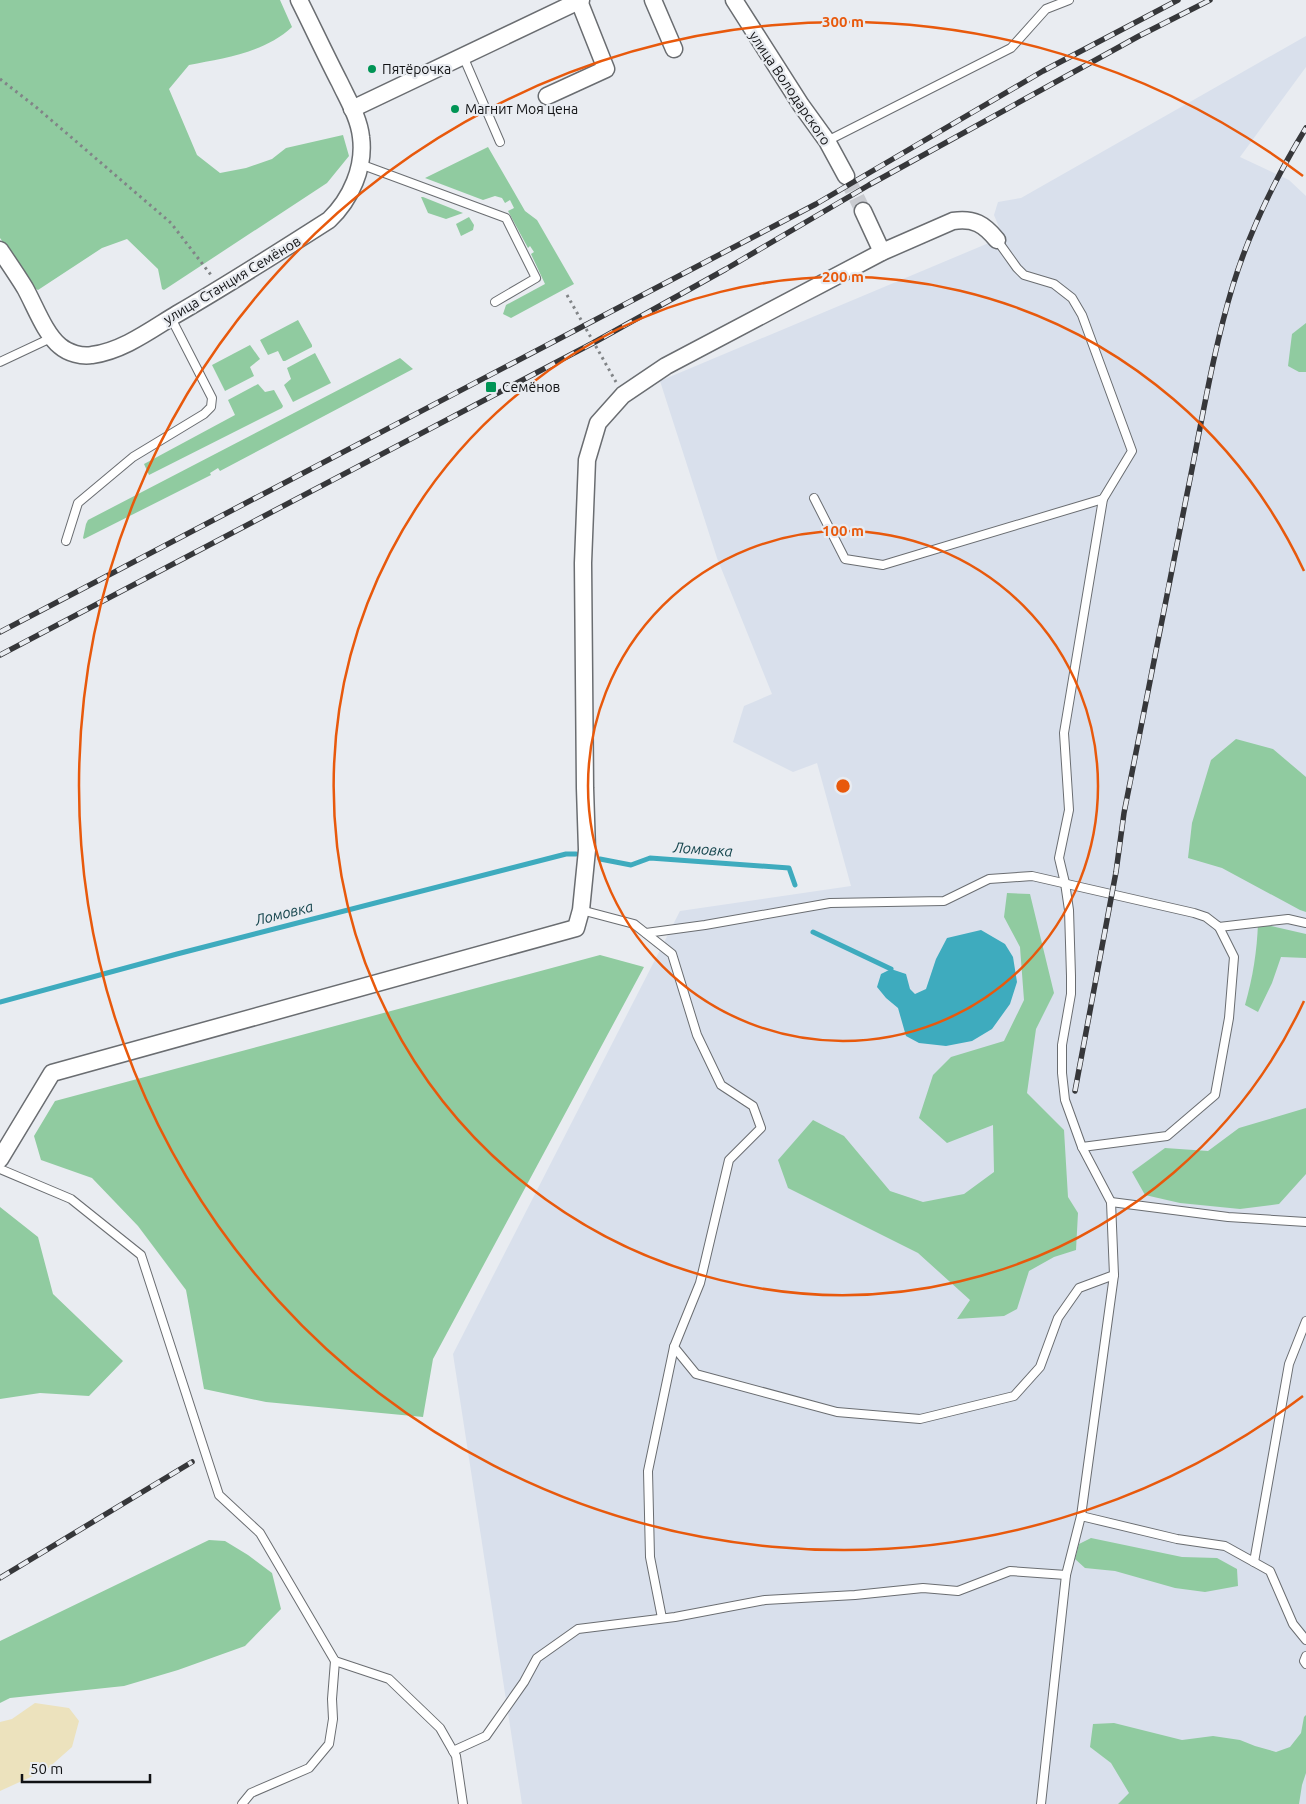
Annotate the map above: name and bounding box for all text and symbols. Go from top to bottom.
text: 300 m [822,13,864,30]
street label: улица Володарского [746,28,834,148]
place label: Пятёрочка [382,61,451,77]
marker: Пятёрочка [366,63,378,75]
place label: Магнит Моя цена [465,101,578,117]
marker: Магнит Моя цена [449,103,461,115]
street label: улица Станция Семёнов [161,233,303,327]
text: 200 m [822,268,864,285]
place label: Семёнов [502,379,560,395]
marker: Семёнов [484,380,498,394]
text: 100 m [822,522,864,539]
centre of rings [834,777,852,795]
water label: Ломовка [672,838,733,860]
water label: Ломовка [252,898,315,929]
scale bar [22,1752,150,1784]
text: 50 m [30,1760,63,1777]

